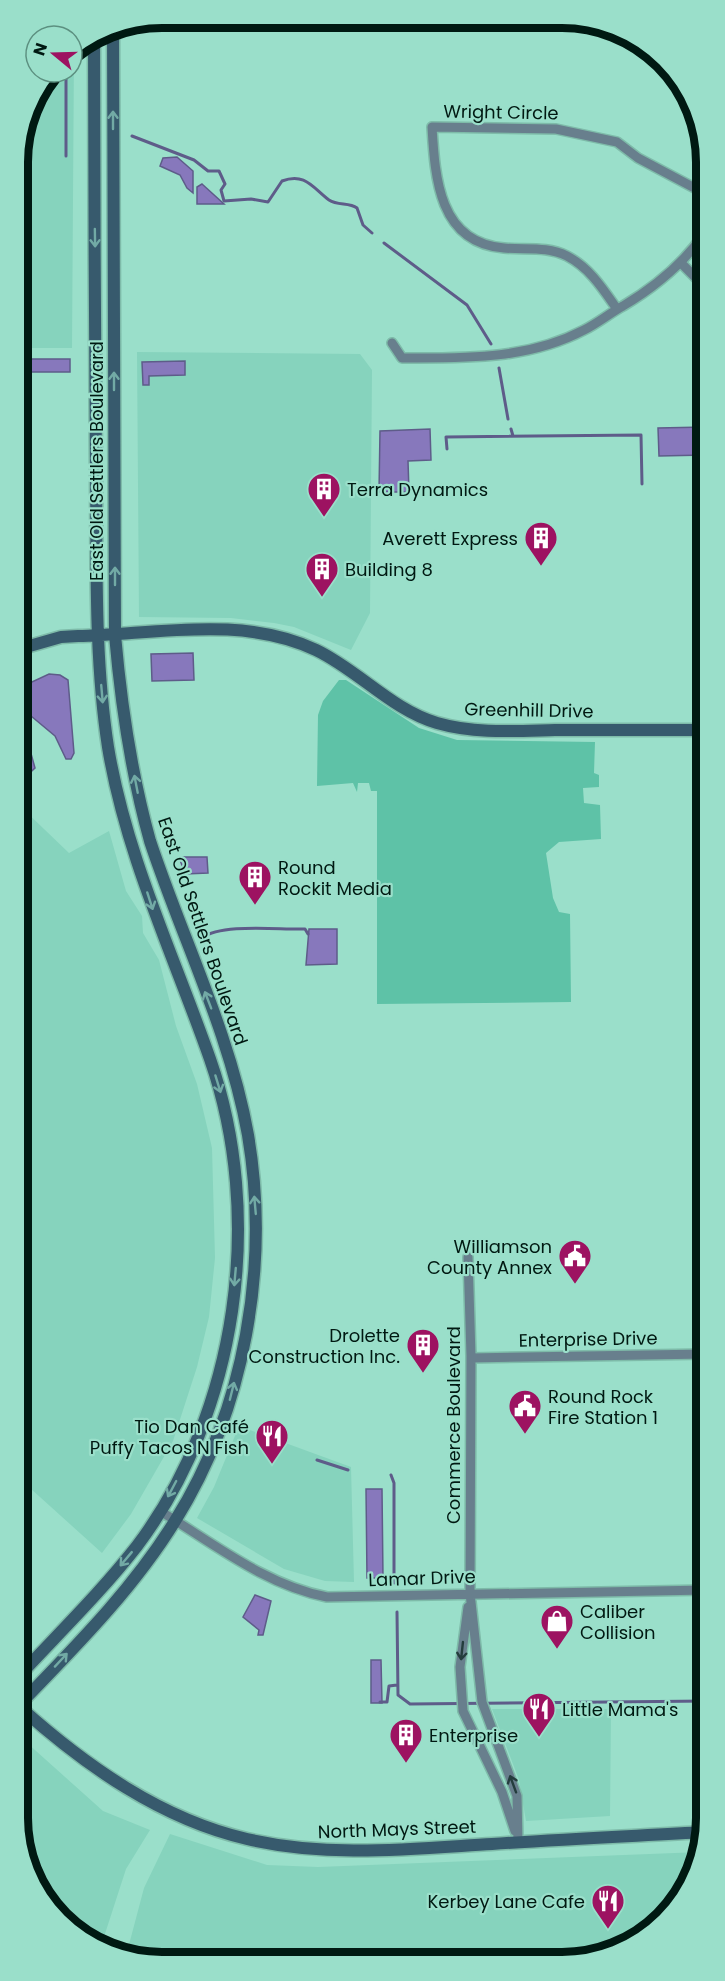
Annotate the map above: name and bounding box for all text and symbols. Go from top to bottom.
north arrow [24,24,84,84]
text: N [27,40,53,59]
street label: Wright Circle [443,98,559,126]
one-way arrow [107,111,119,131]
one-way arrow [89,228,101,248]
street label: East Old Settlers Boulevard [84,341,109,581]
one-way arrow [108,372,120,392]
building icon: Terra Dynamics [306,471,342,518]
place label: Terra Dynamics [347,477,488,502]
building icon: Averett Express [523,520,559,567]
place label: Averett Express [382,526,518,551]
building icon: Building 8 [304,551,340,598]
place label: Building 8 [345,557,433,582]
one-way arrow [109,567,121,587]
one-way arrow [97,683,108,703]
street label: Greenhill Drive [464,696,594,724]
one-way arrow [130,774,141,794]
street label: East Old Settlers Boulevard [152,814,254,1048]
place label: Round Rockit Media [278,855,392,901]
building icon: Round Rockit Media [237,859,273,906]
one-way arrow [145,891,156,910]
one-way arrow [202,991,213,1010]
one-way arrow [213,1074,224,1093]
one-way arrow [249,1195,260,1215]
place label: Williamson County Annex [427,1234,552,1280]
public building icon: Williamson County Annex [557,1238,593,1285]
one-way arrow [229,1267,240,1287]
place label: Drolette Construction Inc. [248,1323,400,1369]
street label: Enterprise Drive [518,1325,658,1353]
street label: Commerce Boulevard [441,1326,466,1524]
building icon: Drolette Construction Inc. [405,1327,441,1374]
one-way arrow [227,1381,239,1400]
place label: Round Rock Fire Station 1 [548,1384,658,1430]
public building icon: Round Rock Fire Station 1 [507,1388,543,1435]
place label: Tio Dan Café Puffy Tacos N Fish [90,1414,249,1460]
restaurant icon: Tio Dan Café Puffy Tacos N Fish [254,1418,290,1465]
one-way arrow [166,1480,178,1497]
one-way arrow [119,1551,133,1566]
street label: Lamar Drive [368,1564,476,1592]
place label: Caliber Collision [580,1599,656,1645]
shop icon: Caliber Collision [539,1603,575,1650]
one-way arrow [456,1641,467,1660]
one-way arrow [54,1653,68,1668]
restaurant icon: Little Mama's [521,1691,557,1738]
place label: Little Mama's [562,1697,678,1722]
building icon: Enterprise [388,1717,424,1764]
place label: Enterprise [429,1723,518,1748]
one-way arrow [506,1775,517,1794]
street label: North Mays Street [317,1814,477,1844]
restaurant icon: Kerbey Lane Cafe [590,1883,626,1930]
place label: Kerbey Lane Cafe [428,1889,585,1914]

